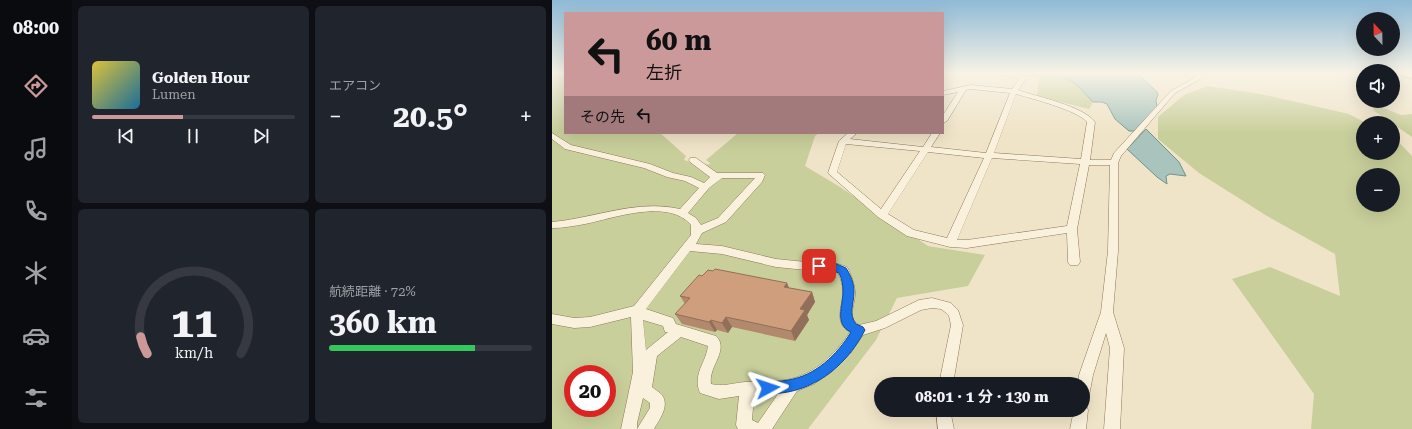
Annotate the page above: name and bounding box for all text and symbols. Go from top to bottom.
north arrow [1356,12,1400,56]
map controls [1356,12,1400,212]
text: 08:00 [13,17,59,38]
text: 60 m [646,24,711,57]
icon: left [580,28,632,80]
text: 左折 [646,62,682,83]
button: sound [1356,64,1400,108]
text: Golden Hour [152,69,250,87]
icon: directions [22,72,50,100]
text: エアコン [329,78,381,93]
text: Lumen [152,87,196,102]
text: 20.5° [393,99,468,134]
text: − [329,104,341,129]
text: + [520,104,532,129]
icon: left [633,104,655,126]
text: その先 [580,108,625,126]
button: + [1356,116,1400,160]
icon: previous [115,125,137,147]
icon: pause [182,125,204,147]
icon: next [250,125,272,147]
icon: music [22,135,50,163]
button: − [1356,168,1400,212]
icon: phone [22,197,50,225]
pin [802,249,836,283]
icon: arrive [808,255,830,277]
icon: climate [22,259,50,287]
text: 航続距離 · 72% [329,284,416,299]
text: 11 [170,298,217,347]
text: 360 km [329,305,437,340]
icon: car [22,322,50,350]
text: km/h [174,344,213,360]
speed limit sign: 20 [564,365,616,417]
position arrow [747,367,789,409]
icon: filters [22,384,50,412]
text: 08:01 · 1 分 · 130 m [915,388,1049,406]

